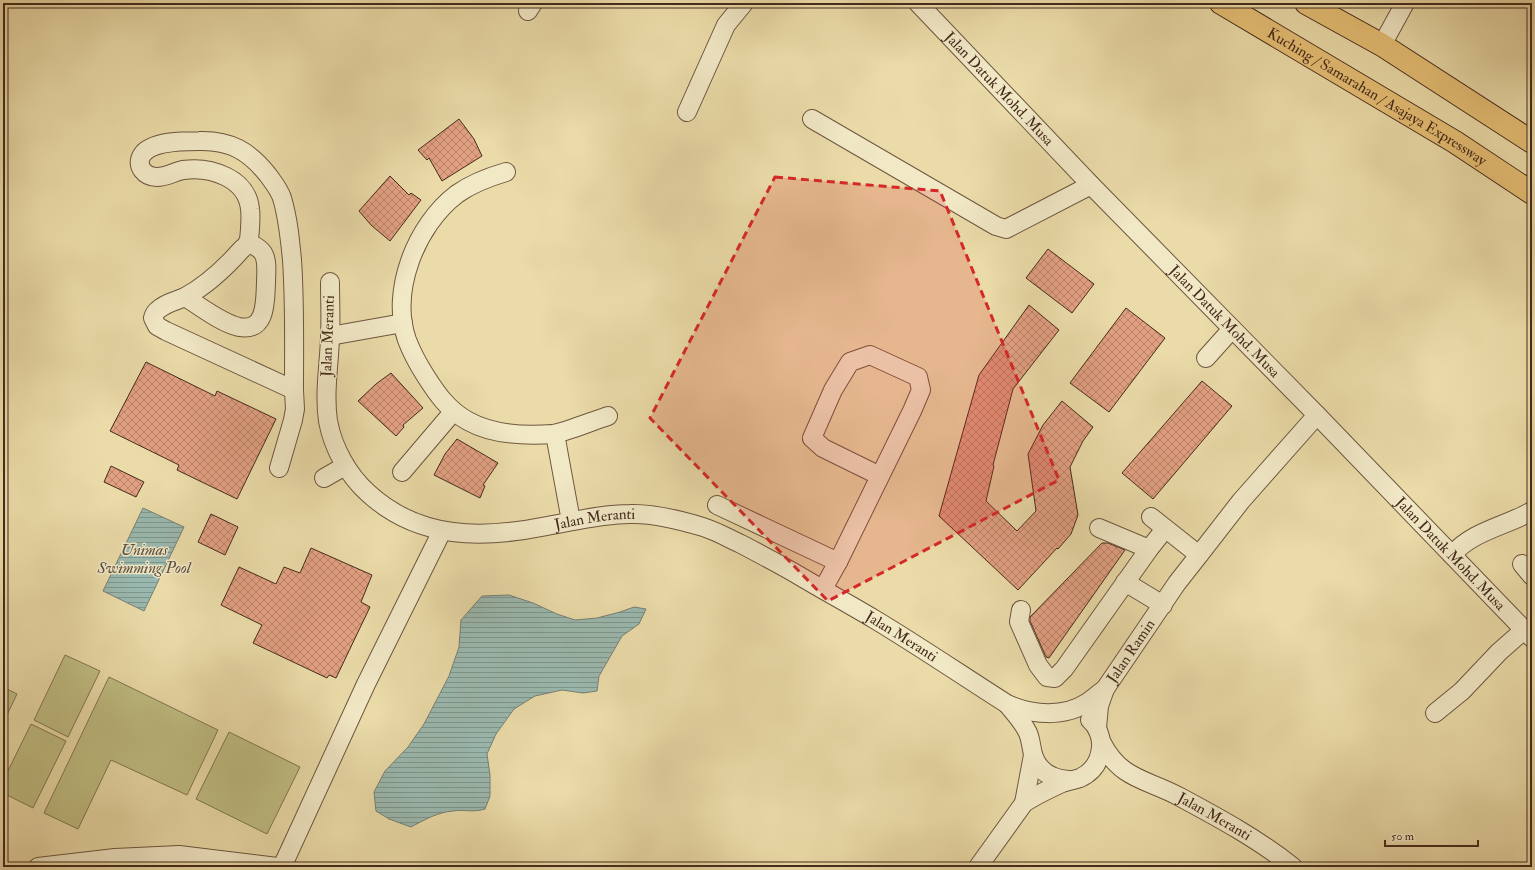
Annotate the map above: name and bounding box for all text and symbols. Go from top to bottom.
street label: Kuching / Samarahan / Asajaya Expressway [1264,23,1491,170]
street label: Jalan Datuk Mohd. Musa [939,27,1059,150]
street label: Jalan Datuk Mohd. Musa [1164,260,1285,382]
street label: Jalan Meranti [317,295,340,378]
street label: Jalan Datuk Mohd. Musa [1390,492,1510,615]
street label: Jalan Meranti [552,504,635,535]
water label: Unimas Swimming Pool [97,540,192,578]
street label: Jalan Meranti [861,606,941,666]
street label: Jalan Ramin [1102,615,1159,688]
street label: Jalan Meranti [1173,788,1255,845]
scale bar [1385,822,1478,848]
text: 50 m [1391,829,1415,844]

